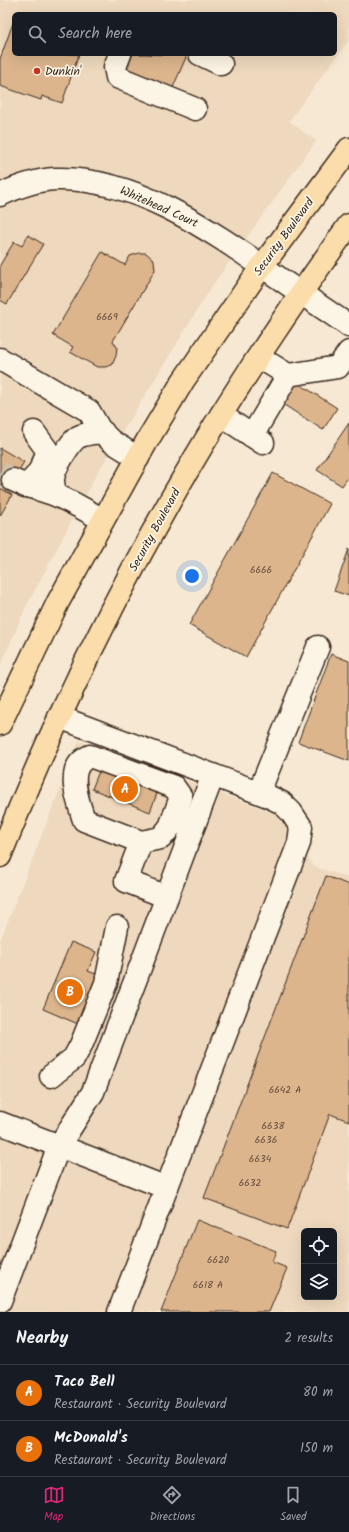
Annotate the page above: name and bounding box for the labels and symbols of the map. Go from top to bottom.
place label: Dunkin' [45,62,82,81]
marker: Dunkin' [32,66,42,76]
street label: Whitehead Court [117,181,202,233]
street label: Security Boulevard [249,193,320,280]
house number: 6669 [96,309,118,325]
street label: Security Boulevard [124,484,186,575]
house number: 6666 [250,562,272,578]
your location [182,566,202,586]
pin: A [112,774,138,804]
pin: B [57,977,83,1007]
house number: 6642 A [269,1082,301,1098]
house number: 6638 [262,1118,285,1134]
house number: 6636 [255,1132,277,1148]
house number: 6634 [249,1151,272,1167]
house number: 6632 [239,1175,262,1191]
house number: 6620 [207,1252,229,1268]
house number: 6618 A [193,1277,223,1293]

